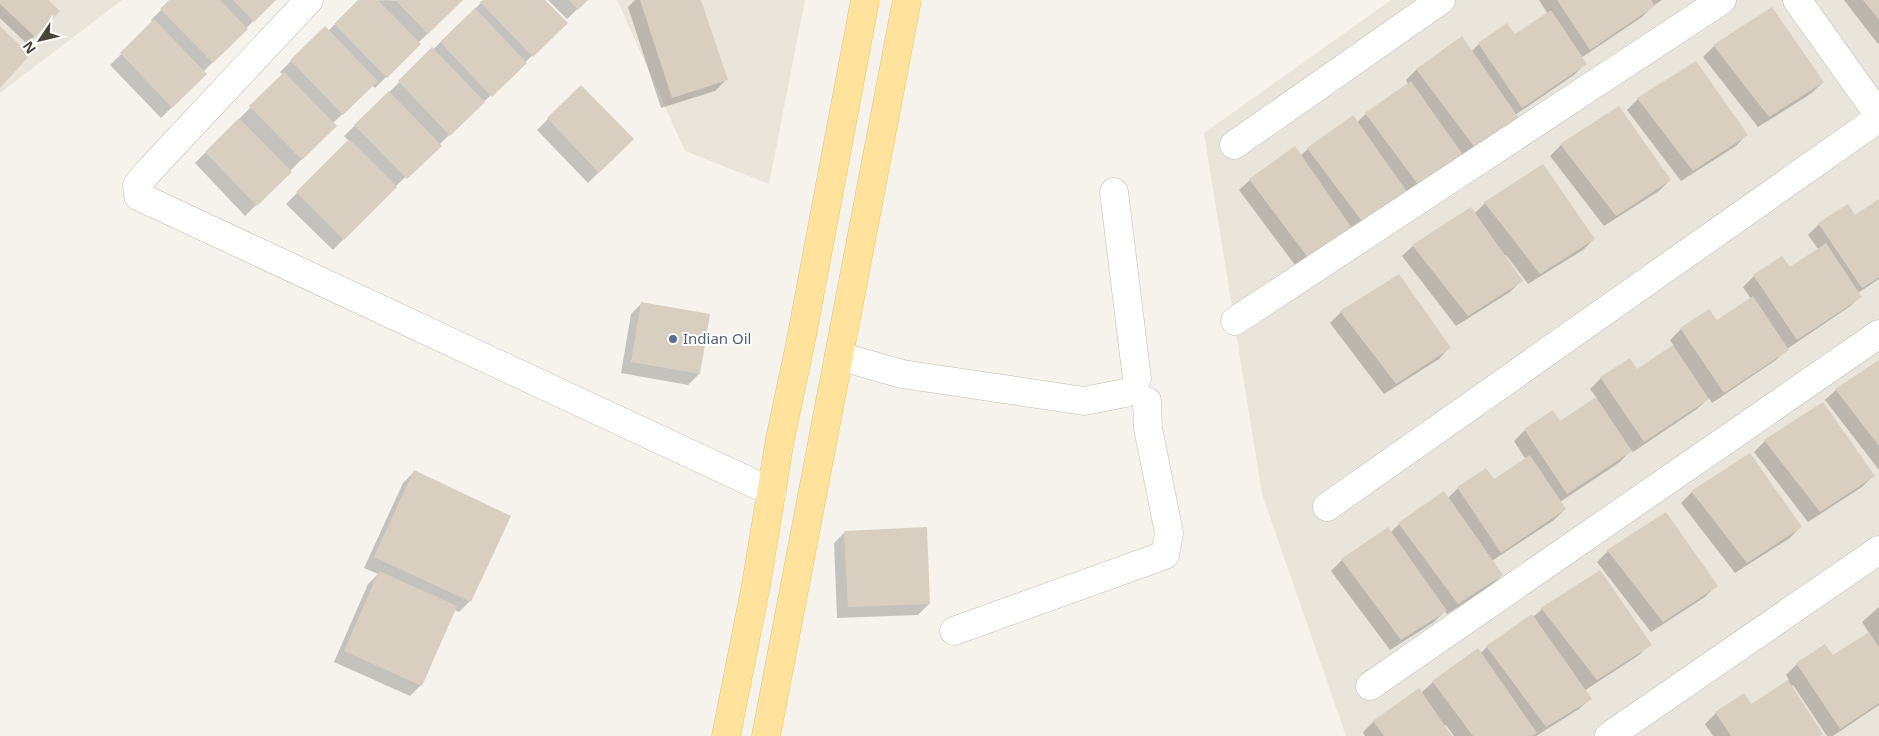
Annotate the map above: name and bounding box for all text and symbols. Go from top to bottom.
north arrow [15,15,65,65]
text: N [18,38,40,58]
place label: Indian Oil [683,328,752,348]
marker: Indian Oil [667,333,679,345]

